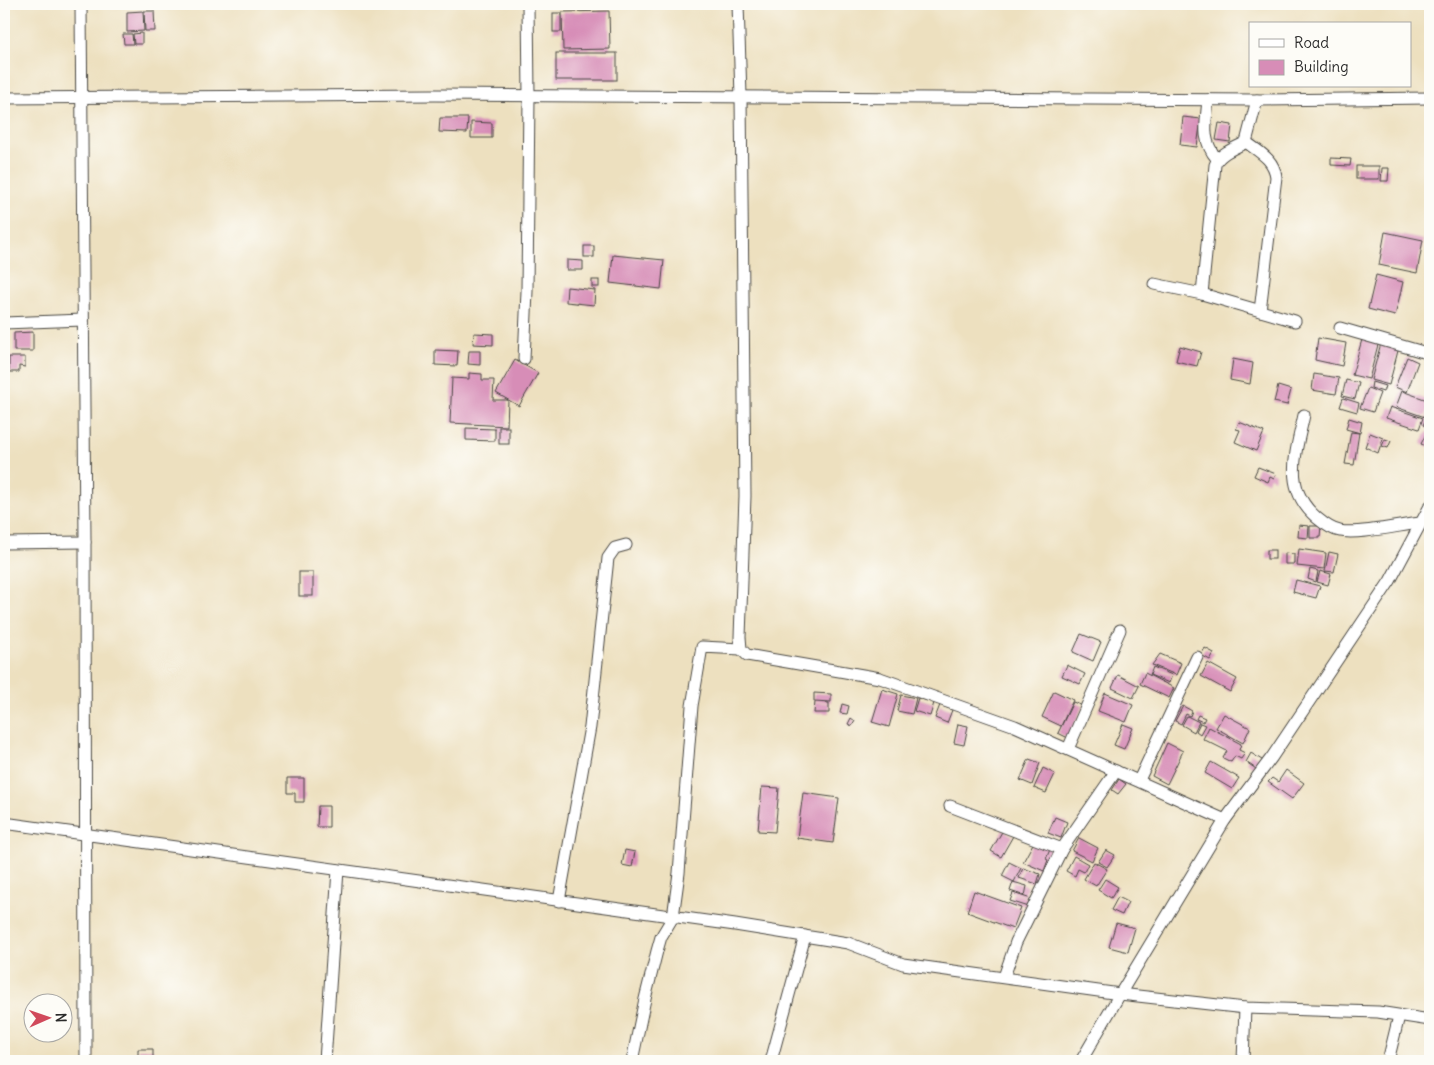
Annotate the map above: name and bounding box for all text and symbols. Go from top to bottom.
legend [1249,22,1412,88]
text: Road [1294,33,1329,52]
text: Building [1294,57,1349,76]
north arrow [22,992,72,1042]
text: N [52,1012,70,1023]

